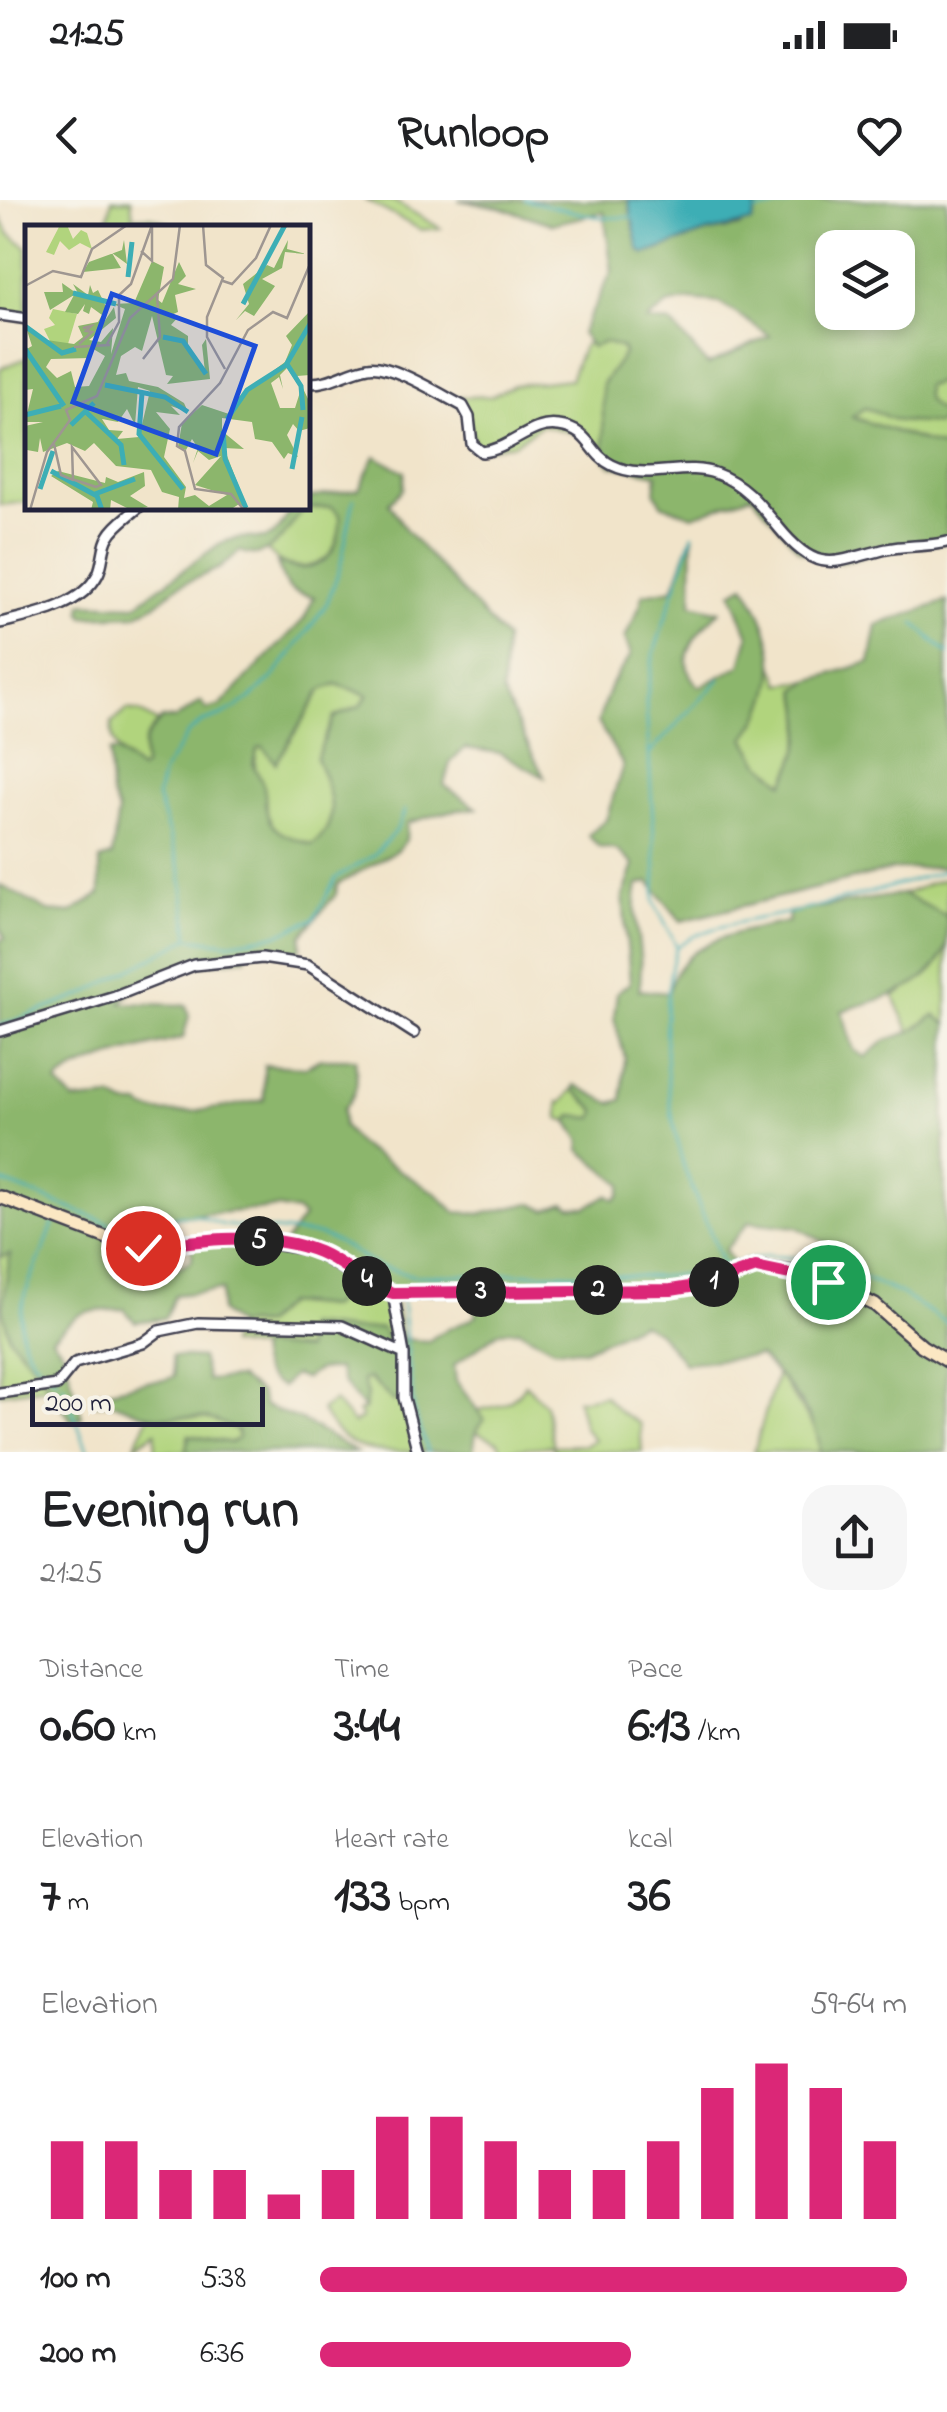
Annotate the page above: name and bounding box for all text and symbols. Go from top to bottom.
text: 21:25 [50,7,125,63]
text: Runloop [398,102,549,168]
icon: back [40,108,95,163]
icon: heart [852,108,907,163]
inset map [25,225,310,510]
map controls [815,230,915,330]
button: layers [815,230,915,330]
pin [101,1206,186,1291]
pin: 5 [234,1216,284,1266]
text: 5 [251,1220,267,1261]
icon: check [116,1221,171,1276]
pin [786,1240,871,1325]
icon: arrive [801,1255,856,1310]
pin: 4 [342,1256,392,1306]
pin: 1 [689,1257,739,1307]
text: 4 [361,1260,373,1301]
text: 1 [710,1261,718,1302]
pin: 2 [573,1265,623,1315]
pin: 3 [456,1267,506,1317]
text: 2 [591,1269,605,1310]
text: 3 [475,1271,487,1312]
scale bar [30,1382,265,1426]
text: 200 m [45,1384,112,1425]
text: Evening run [40,1473,299,1553]
button: share [802,1485,907,1590]
text: 21:25 [40,1551,103,1598]
text: Distance [40,1650,143,1691]
text: Time [334,1650,389,1691]
text: Pace [628,1650,683,1691]
text: 0.60 [40,1691,115,1764]
text: 3:44 [334,1691,400,1764]
text: 6:13 [628,1691,691,1764]
text: km [115,1713,156,1754]
text: /km [691,1713,741,1754]
text: Elevation [40,1820,143,1861]
text: Heart rate [334,1820,449,1861]
text: kcal [628,1820,673,1861]
text: 7 [40,1861,61,1934]
text: 133 [334,1861,391,1934]
text: 36 [628,1861,671,1934]
text: m [61,1883,89,1924]
text: bpm [391,1883,450,1924]
text: Elevation [40,1982,158,2029]
text: 59–64 m [810,1982,907,2029]
text: 100 m [40,2256,111,2303]
text: 5:38 [200,2256,246,2303]
text: 200 m [40,2331,116,2378]
text: 6:36 [200,2331,244,2378]

